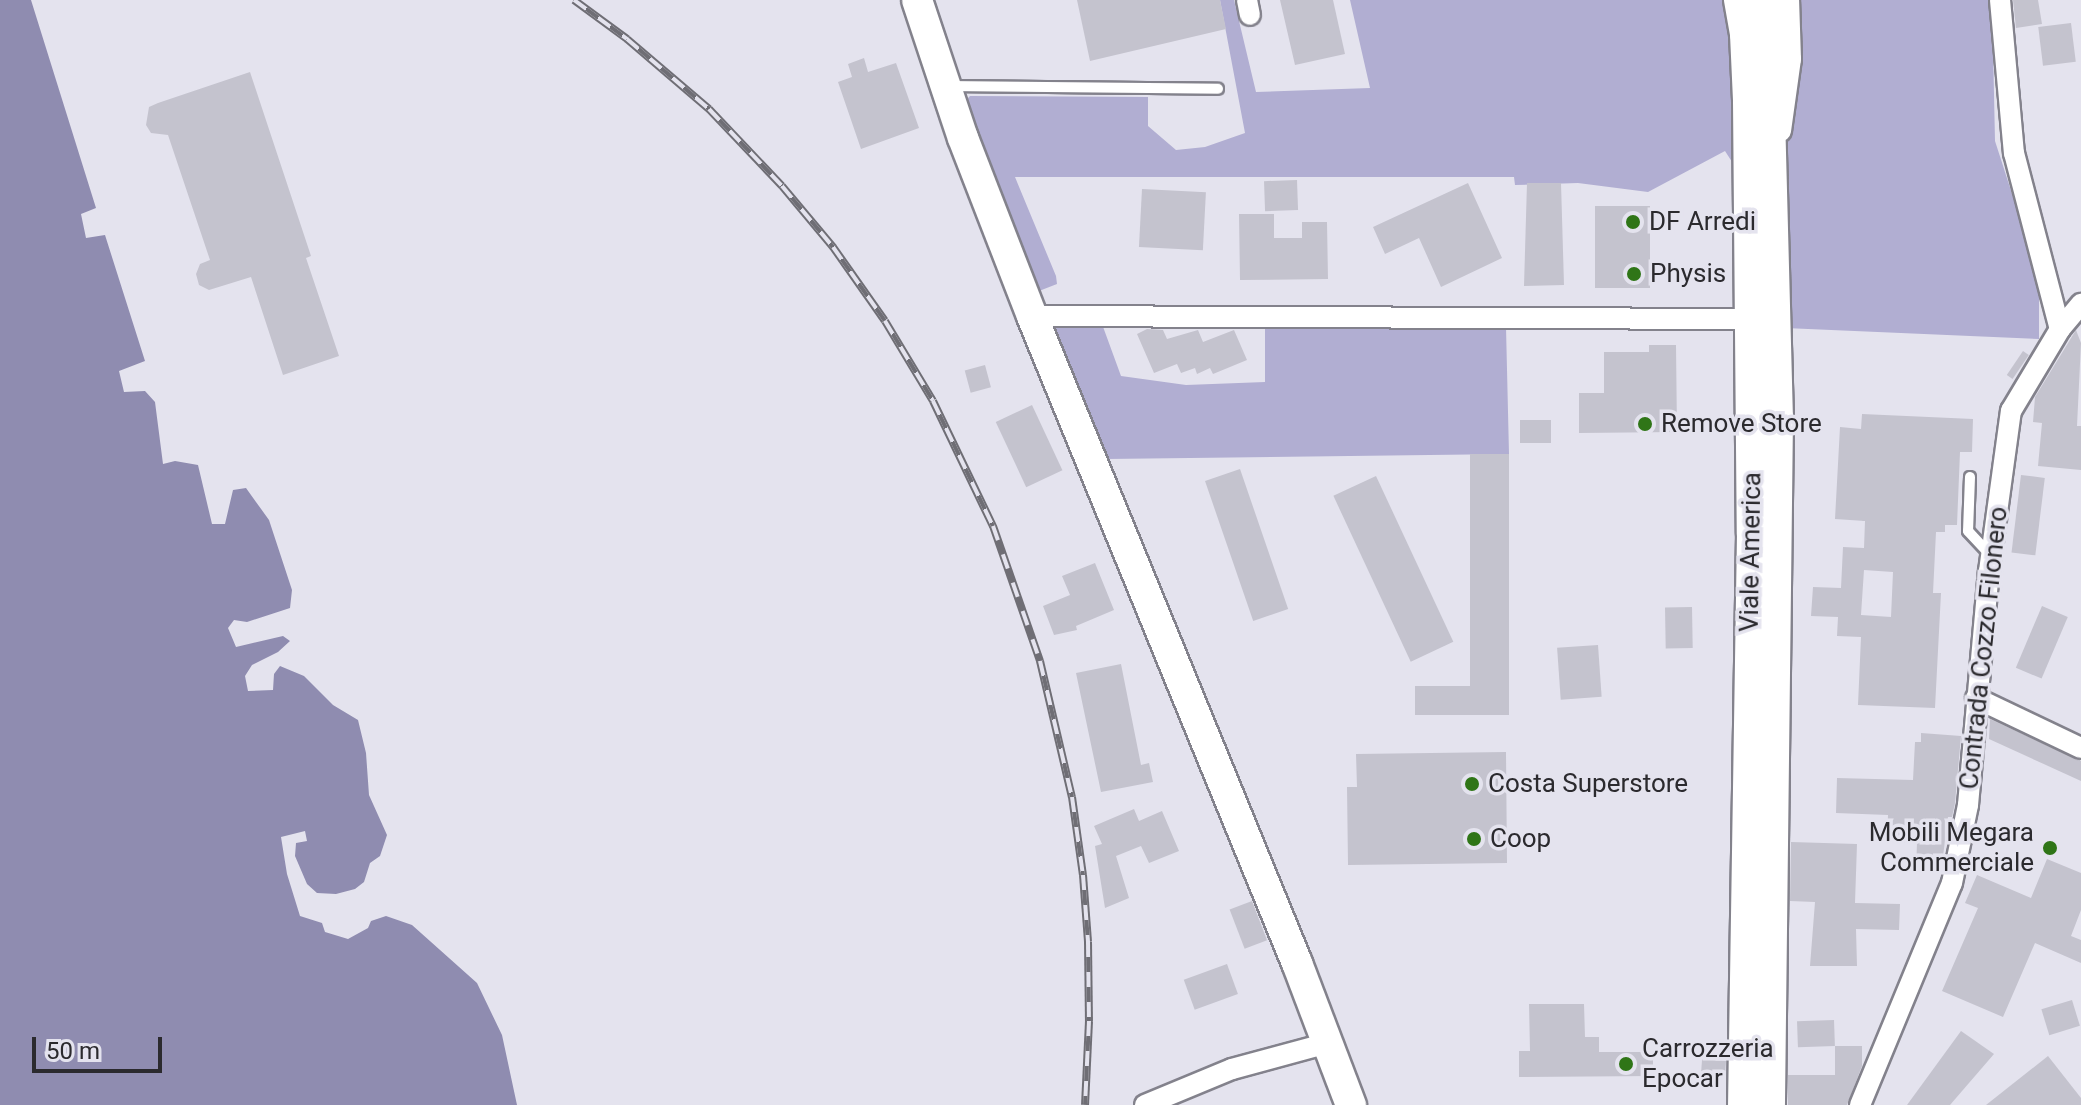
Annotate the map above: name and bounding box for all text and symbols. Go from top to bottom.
place label: DF Arredi [1649,206,1756,238]
marker: DF Arredi [1624,213,1642,231]
place label: Physis [1650,258,1726,290]
marker: Physis [1625,265,1643,283]
place label: Remove Store [1661,408,1822,440]
marker: Remove Store [1636,415,1654,433]
street label: Viale America [1734,472,1768,632]
street label: Contrada Cozzo Filonero [1954,505,2014,791]
place label: Costa Superstore [1488,768,1688,800]
marker: Costa Superstore [1463,775,1481,793]
place label: Mobili Megara Commerciale [1869,817,2034,878]
place label: Coop [1490,823,1551,855]
marker: Coop [1465,830,1483,848]
marker: Mobili Megara Commerciale [2041,839,2059,857]
scale bar [36,1021,166,1071]
place label: Carrozzeria Epocar [1642,1033,1774,1094]
text: 50 m [46,1037,100,1065]
marker: Carrozzeria Epocar [1617,1055,1635,1073]

